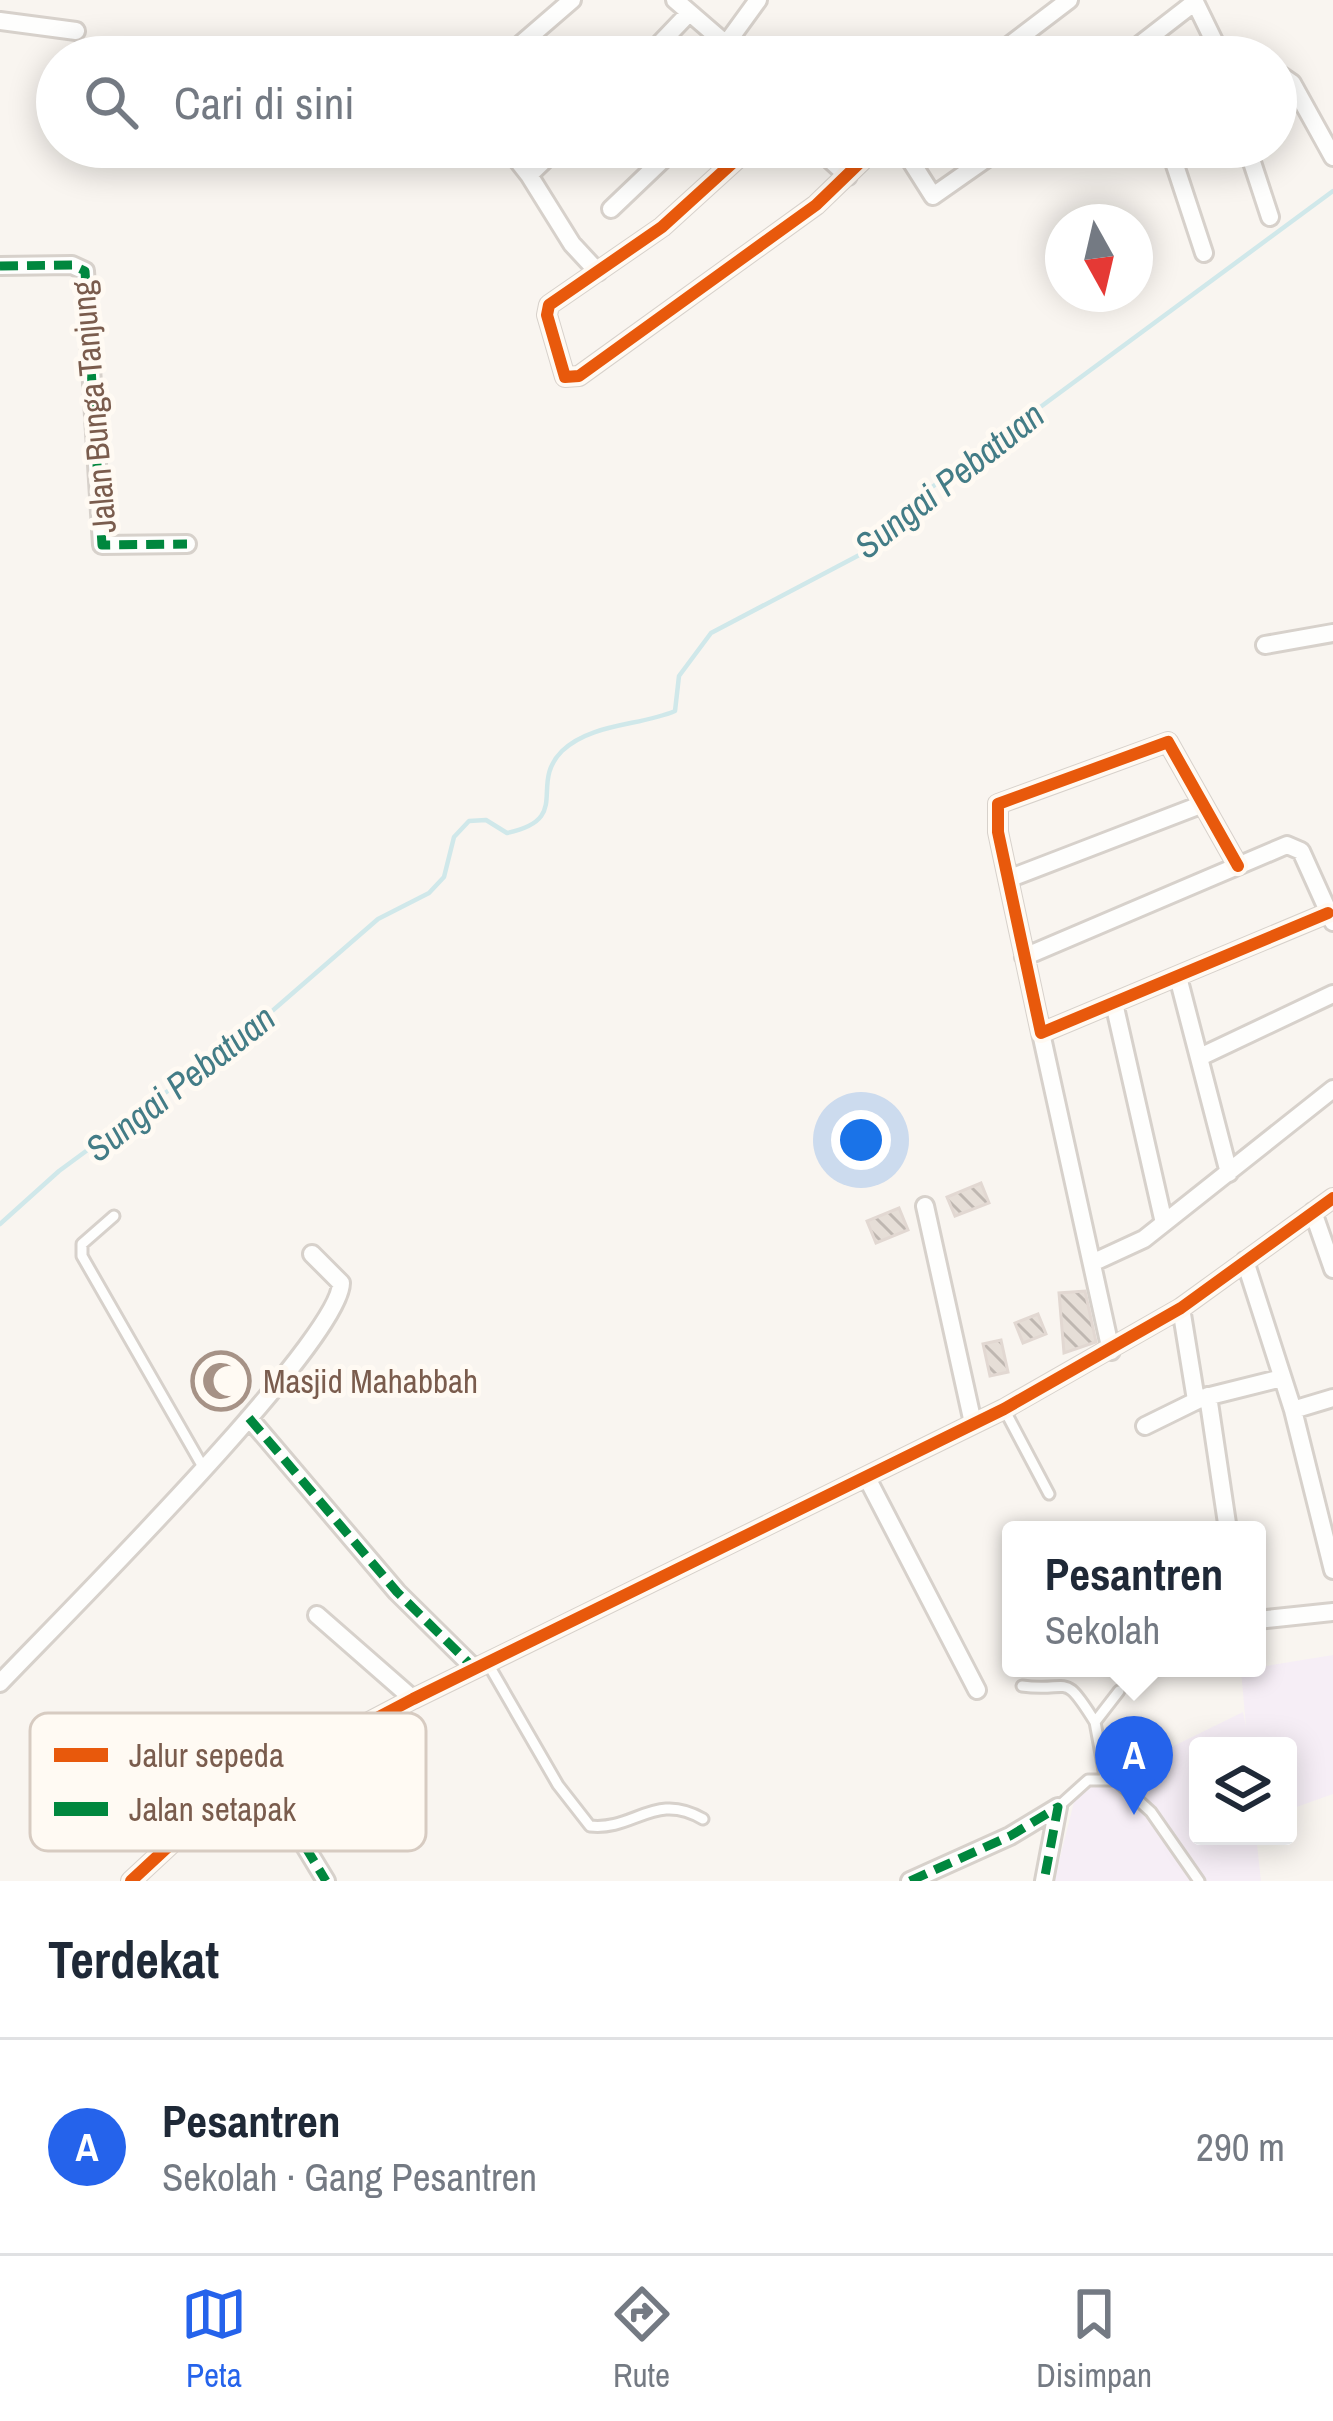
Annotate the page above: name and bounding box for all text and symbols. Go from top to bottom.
search box [36,36,1297,168]
icon: search [78,69,144,135]
text: Cari di sini [174,72,355,133]
north arrow [1045,204,1153,312]
street label: Jalan Bunga Tanjung [60,279,126,535]
water label: Sungai Pebatuan [844,391,1054,569]
water label: Sungai Pebatuan [75,994,285,1172]
your location [831,1110,891,1170]
mosque icon: Masjid Mahabbah [190,1350,252,1412]
place label: Masjid Mahabbah [263,1359,478,1403]
popup [1002,1521,1266,1677]
text: Pesantren [1045,1543,1223,1604]
text: Sekolah [1045,1604,1160,1656]
legend [30,1713,426,1851]
pin: A [1095,1716,1173,1815]
text: Jalur sepeda [129,1733,284,1777]
map controls [1189,1737,1297,1845]
button: layers [1189,1737,1297,1845]
text: Jalan setapak [129,1787,296,1831]
text: Terdekat [48,1925,219,1994]
text: Pesantren [162,2090,340,2151]
text: A [75,2121,99,2173]
text: 290 m [1196,2121,1285,2173]
text: Sekolah · Gang Pesantren [162,2151,537,2203]
tab: Peta [181,2281,247,2397]
tab: Rute [609,2281,675,2397]
tab: Disimpan [1036,2281,1152,2397]

